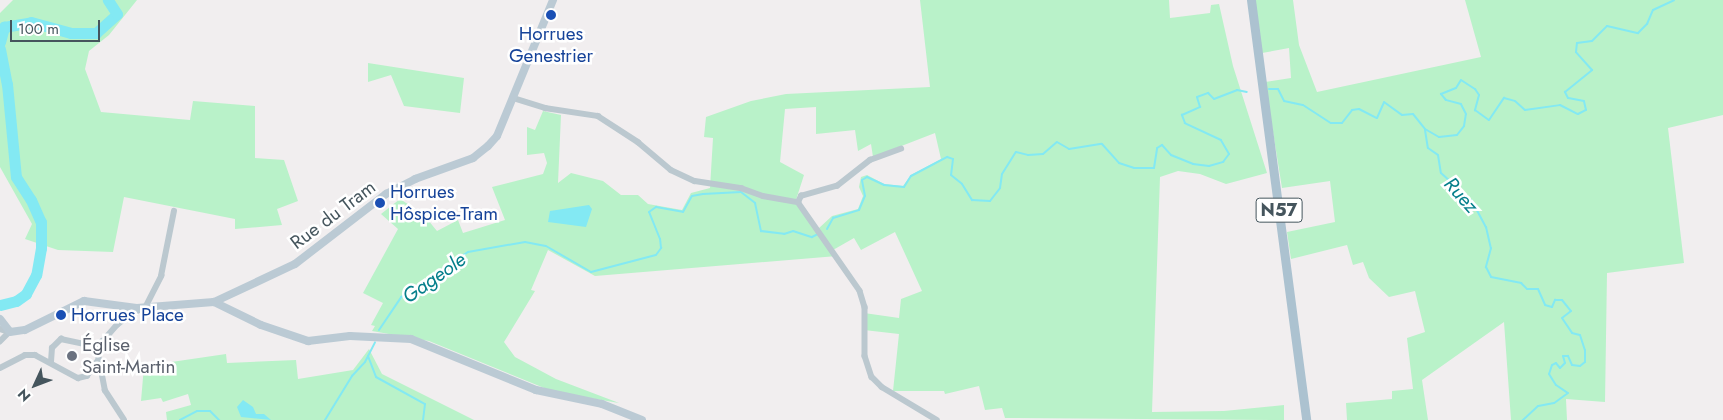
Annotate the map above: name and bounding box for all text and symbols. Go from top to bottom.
marker: Horrues Genestrier [545,9,557,21]
scale bar [12,10,102,42]
text: 100 m [18,18,59,40]
place label: Horrues Genestrier [509,23,593,67]
water label: Ruez [1439,172,1483,218]
street label: Rue du Tram [286,176,380,254]
place label: Horrues Hôspice-Tram [390,181,498,225]
road number: N57 [1255,194,1303,226]
marker: Horrues Hôspice-Tram [374,197,386,209]
water label: Gageole [398,247,470,309]
place label: Horrues Place [71,304,184,326]
marker: Horrues Place [55,309,67,321]
place label: Église Saint-Martin [82,334,176,378]
marker: Église Saint-Martin [66,350,78,362]
north arrow [10,360,60,410]
text: N [13,384,35,406]

